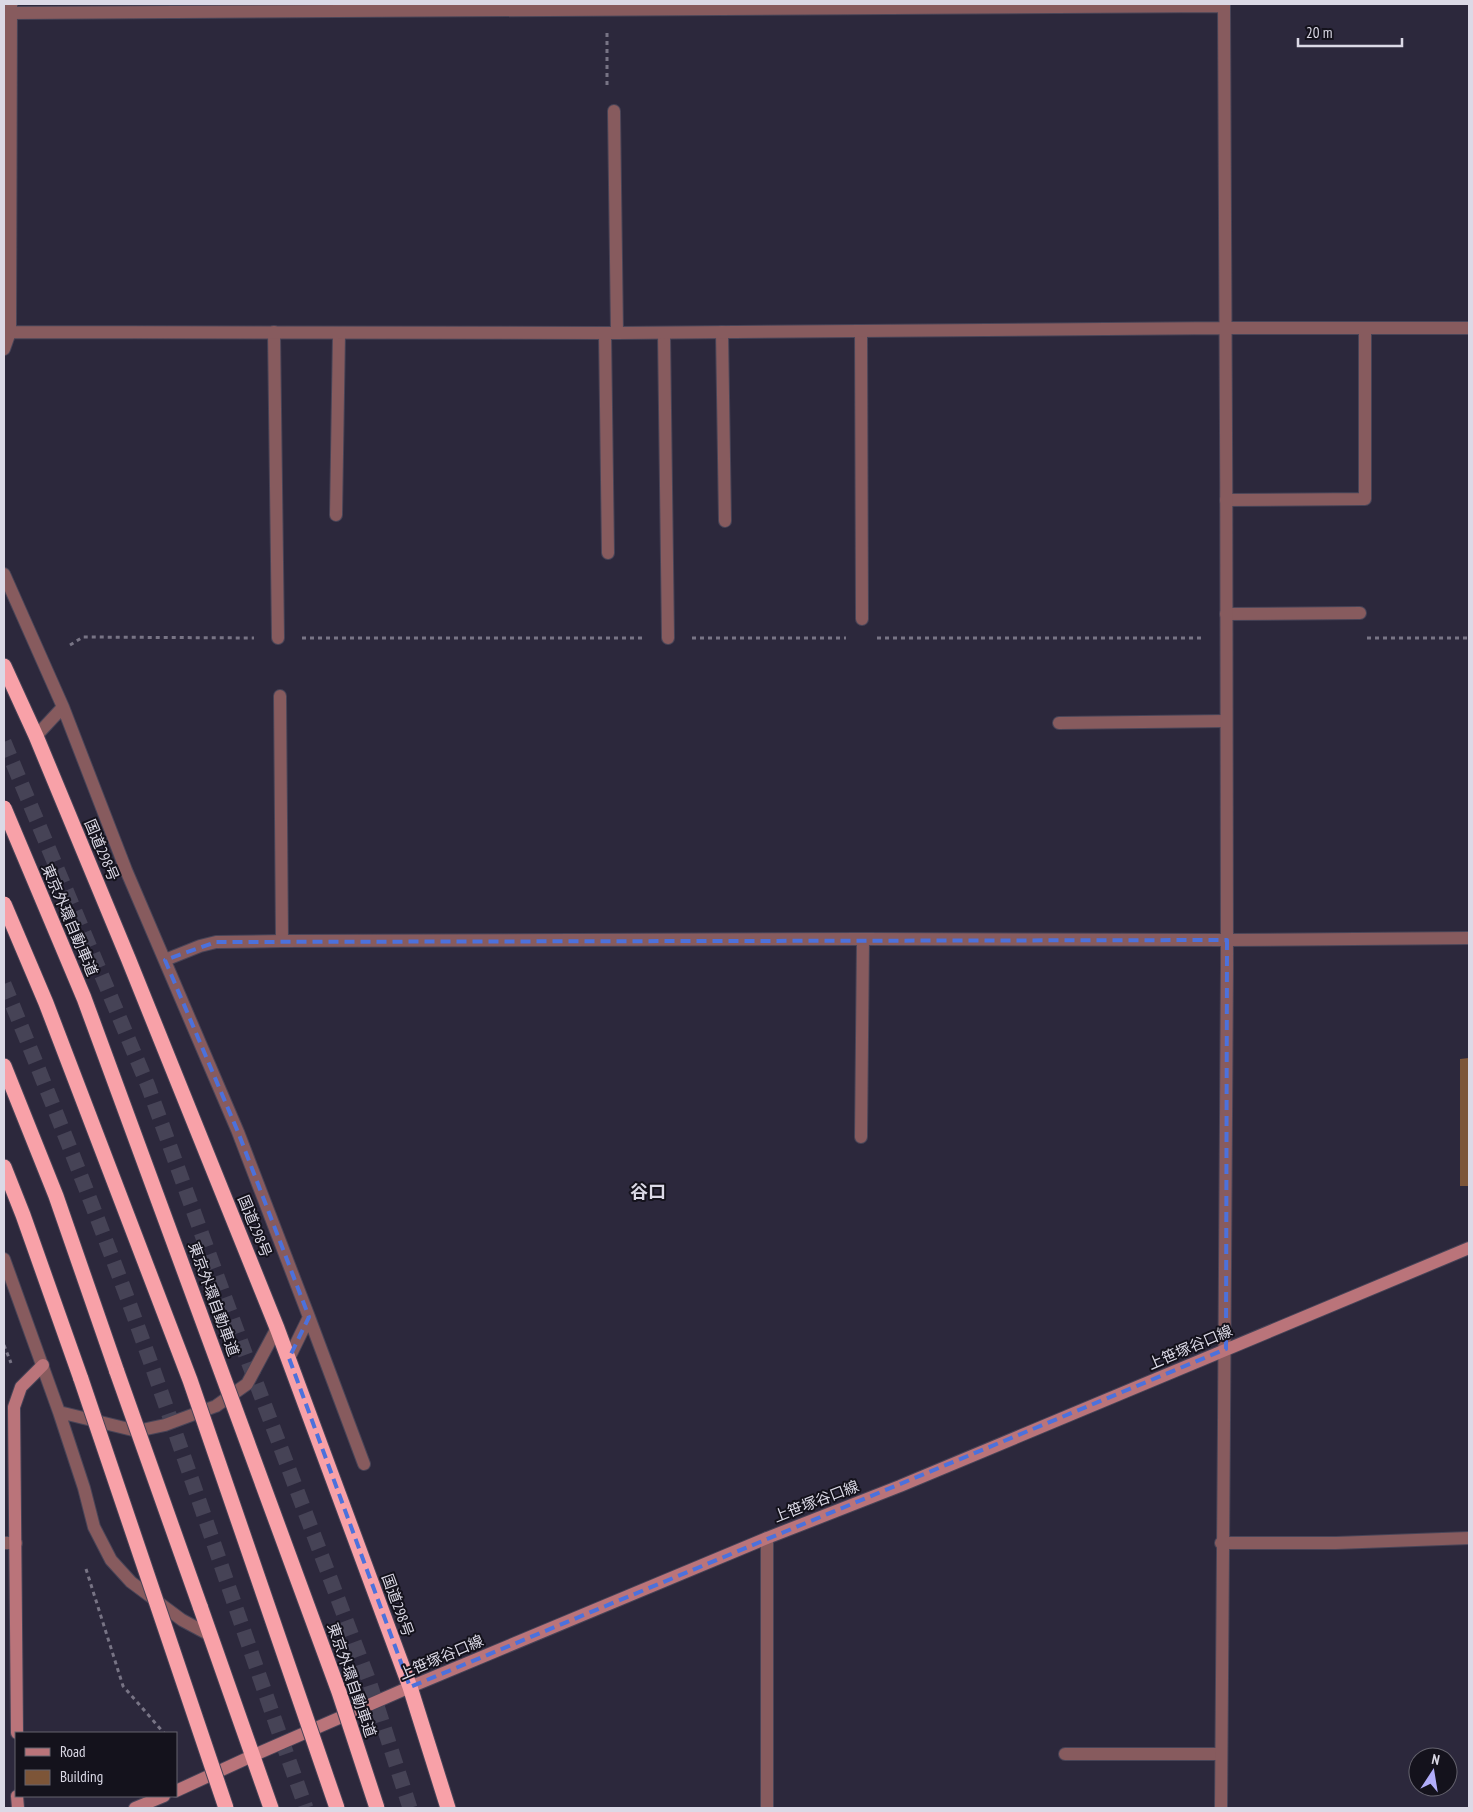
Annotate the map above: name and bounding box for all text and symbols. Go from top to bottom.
scale bar [1298,15,1402,47]
text: 20 m [1306,23,1332,42]
street label: 国道298号 [81,816,123,884]
street label: 東京外環自動車道 [38,861,102,979]
district label: 谷口 [630,1180,666,1203]
street label: 国道298号 [234,1192,276,1260]
street label: 東京外環自動車道 [185,1239,243,1359]
street label: 上笹塚谷口線 [1145,1321,1235,1373]
street label: 上笹塚谷口線 [771,1476,861,1526]
street label: 国道298号 [378,1571,418,1639]
street label: 東京外環自動車道 [323,1620,381,1740]
street label: 上笹塚谷口線 [396,1631,486,1683]
legend [15,1732,178,1797]
text: Road [60,1742,86,1761]
north arrow [1408,1747,1458,1797]
text: N [1430,1750,1441,1769]
text: Building [60,1767,103,1786]

